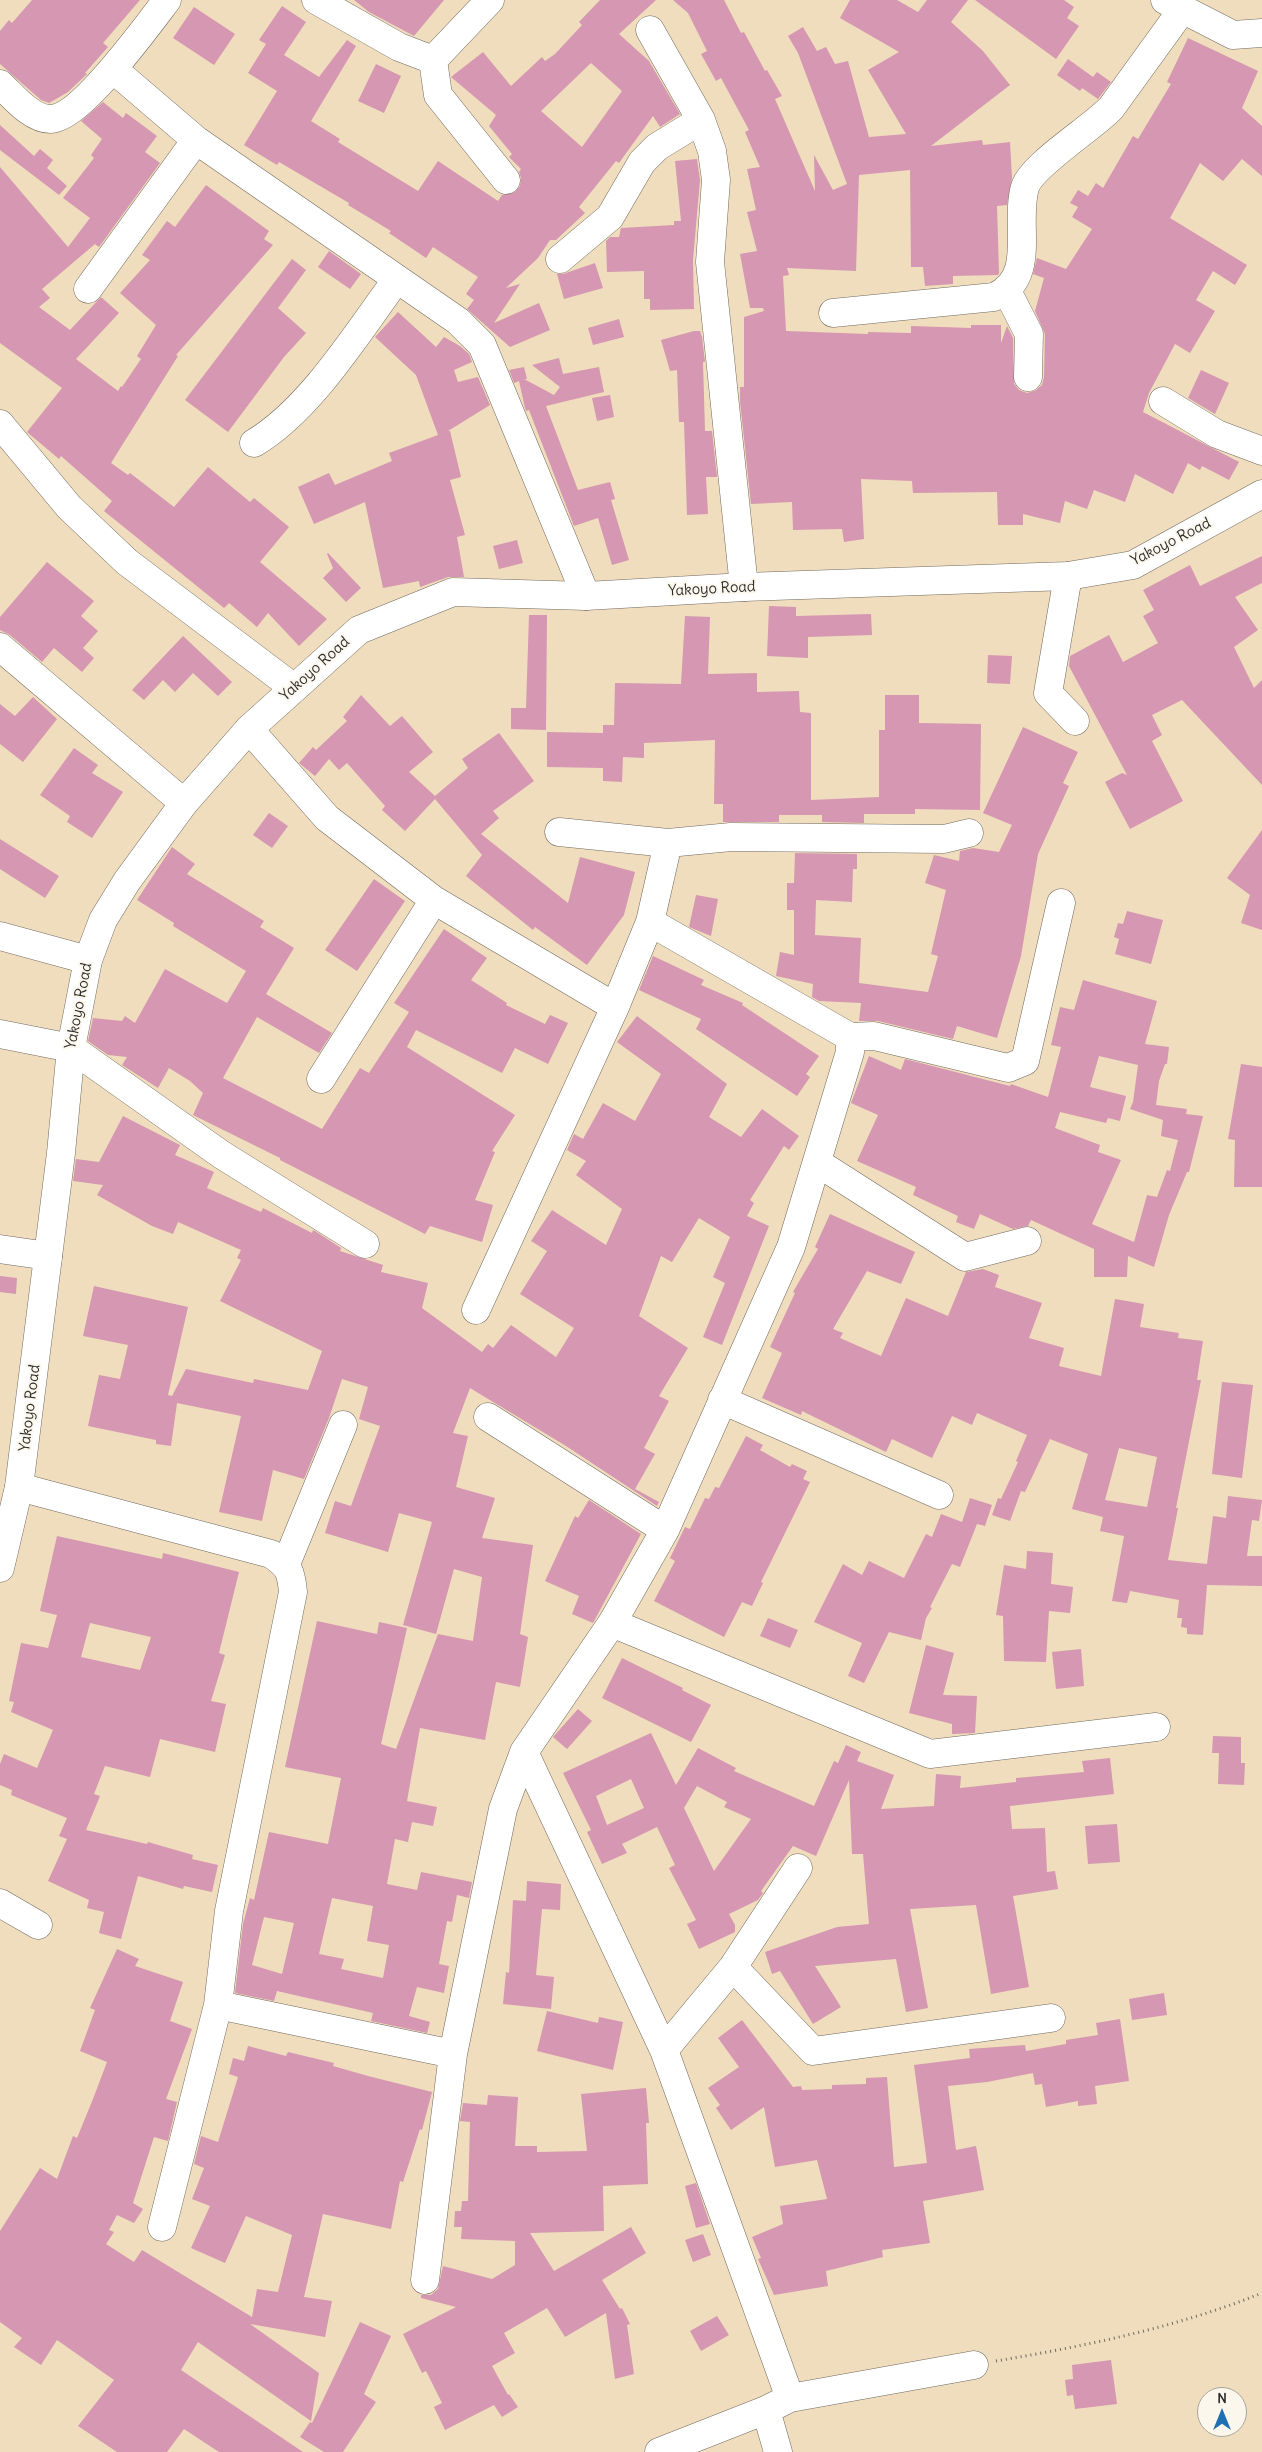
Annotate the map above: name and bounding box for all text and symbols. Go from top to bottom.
street label: Yakoyo Road [1128,514,1214,570]
street label: Yakoyo Road [668,578,756,600]
street label: Yakoyo Road [276,633,354,705]
street label: Yakoyo Road [62,961,96,1051]
street label: Yakoyo Road [16,1363,44,1453]
north arrow [1197,2387,1247,2437]
text: N [1217,2389,1227,2407]

